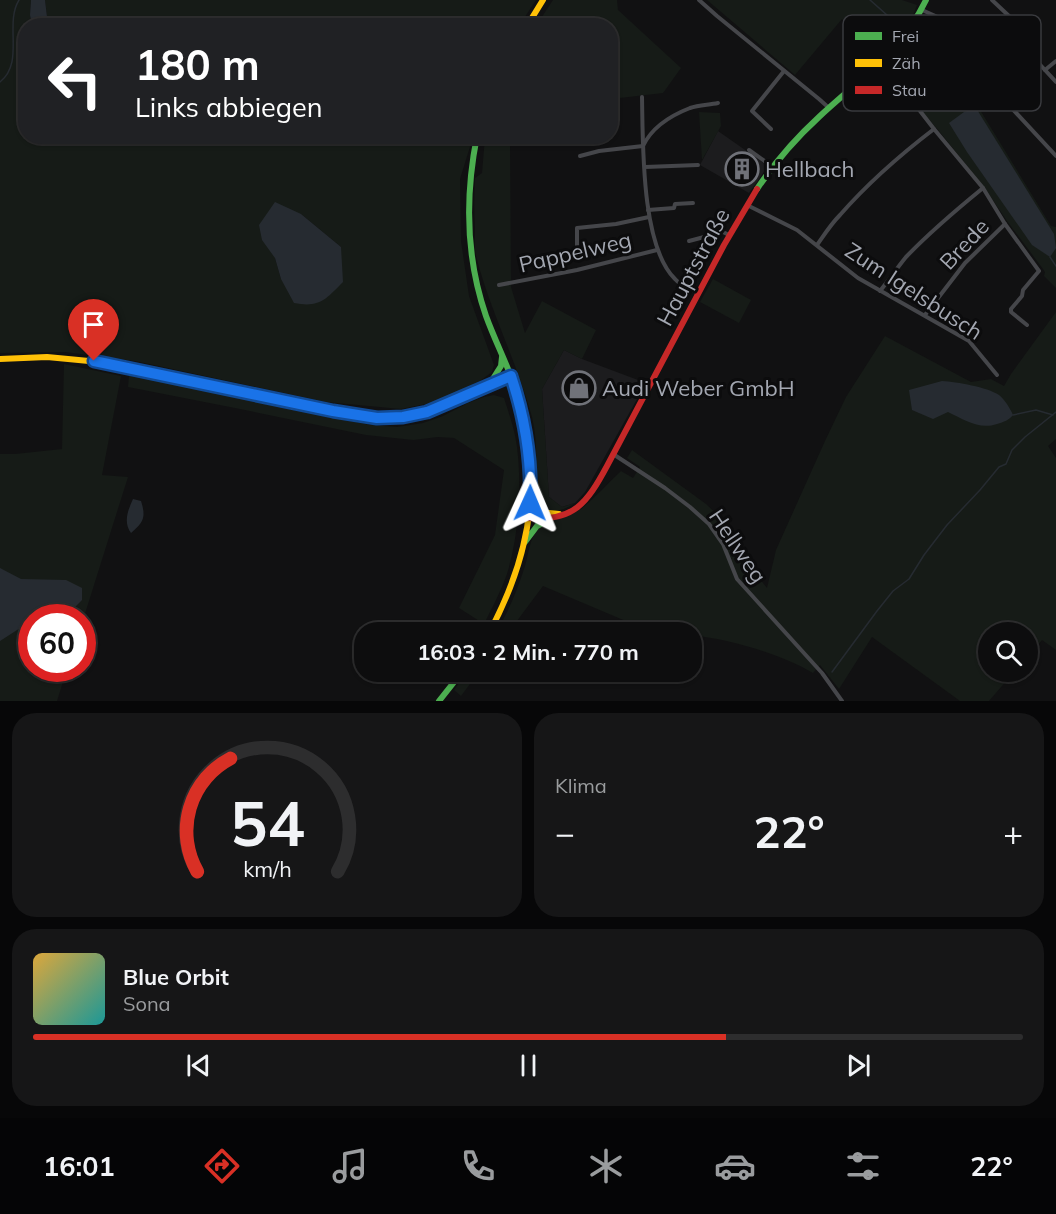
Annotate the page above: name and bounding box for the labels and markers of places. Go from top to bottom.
building icon: Hellbach [724,151,760,187]
place label: Hellbach [765,155,854,183]
pin [68,299,119,361]
shop icon: Audi Weber GmbH [561,370,597,406]
place label: Audi Weber GmbH [602,374,795,402]

